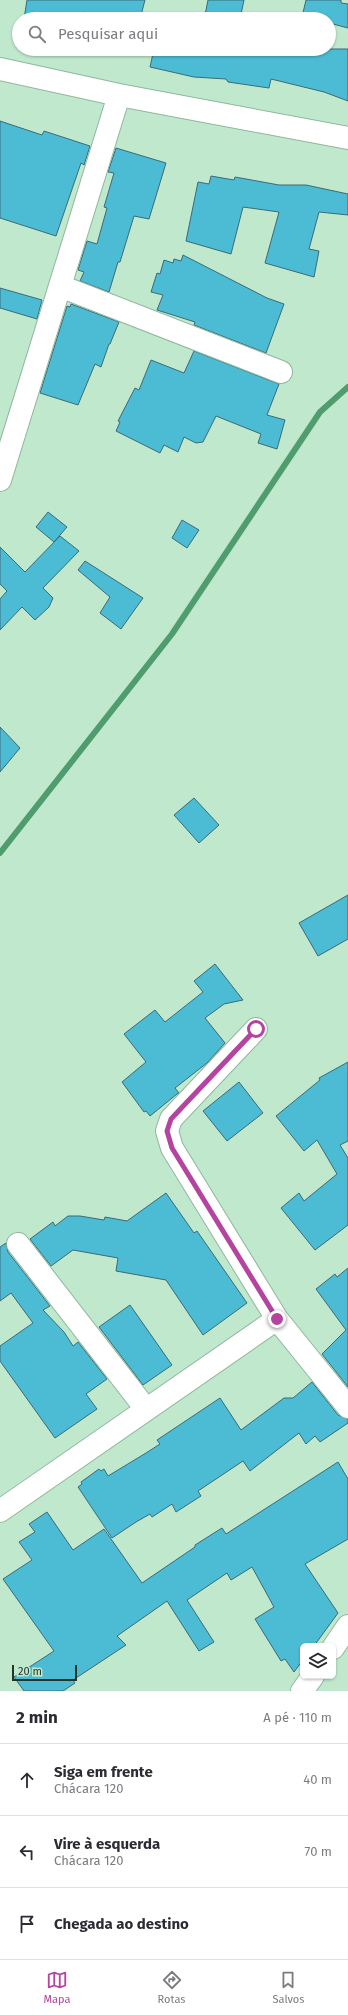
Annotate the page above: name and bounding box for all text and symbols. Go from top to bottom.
search box [12,12,336,56]
icon: search [26,23,48,45]
text: Pesquisar aqui [58,25,158,43]
route start [247,1020,265,1038]
route end [268,1310,286,1328]
map controls [300,1643,336,1679]
button: layers [300,1643,336,1679]
scale bar [12,1663,77,1682]
text: 20 m [18,1665,42,1678]
text: 2 min [16,1707,58,1728]
text: A pé · 110 m [263,1710,332,1725]
text: Siga em frente [54,1763,153,1781]
icon: ahead [16,1769,38,1791]
text: 40 m [303,1772,332,1787]
text: Chácara 120 [54,1781,123,1796]
text: Vire à esquerda [54,1835,160,1853]
icon: left [16,1841,38,1863]
text: 70 m [305,1844,332,1859]
text: Chácara 120 [54,1853,123,1868]
icon: arrive [16,1913,38,1935]
text: Chegada ao destino [54,1915,189,1933]
tab: Mapa [44,1969,71,2006]
tab: Rotas [158,1969,185,2006]
tab: Salvos [273,1969,304,2006]

